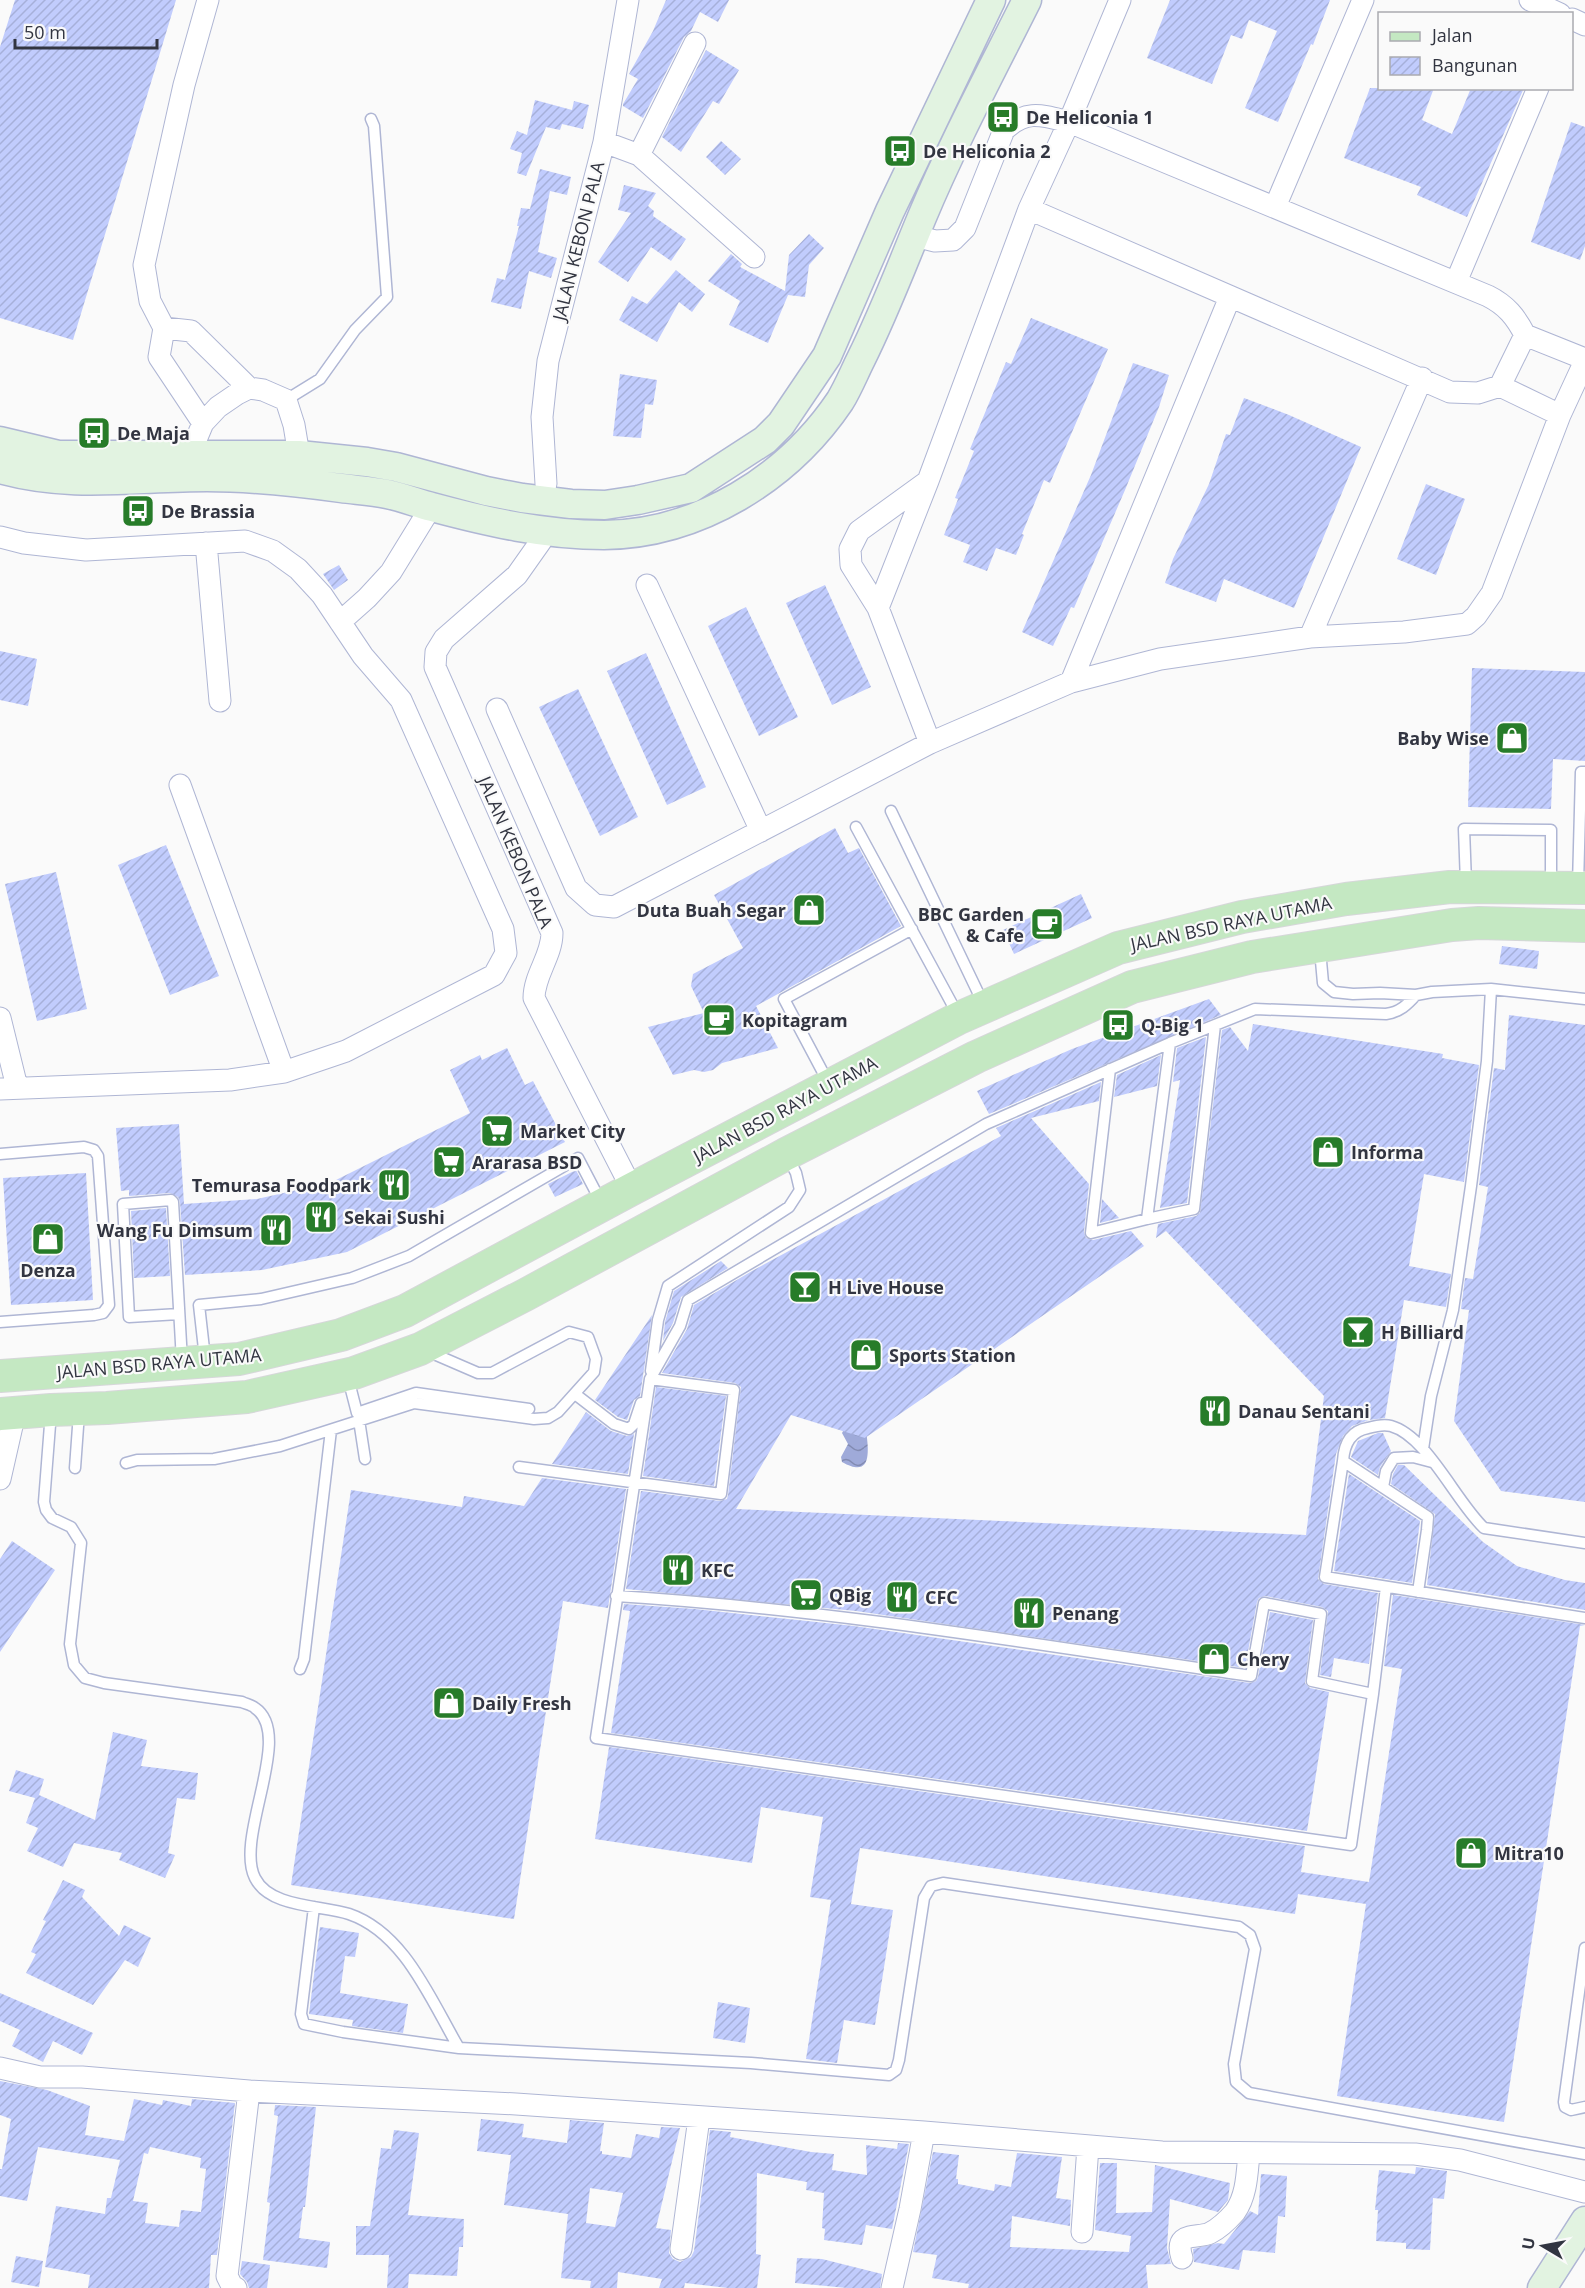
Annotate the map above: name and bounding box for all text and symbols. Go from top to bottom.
scale bar [15,12,158,50]
legend [1378,12,1573,90]
text: 50 m [24,20,66,44]
text: Jalan [1430,23,1472,47]
text: Bangunan [1432,53,1518,77]
bus stop icon: De Heliconia 1 [985,99,1021,135]
place label: De Heliconia 1 [1026,105,1154,129]
bus stop icon: De Heliconia 2 [882,133,918,169]
place label: De Heliconia 2 [923,139,1051,163]
street label: JALAN KEBON PALA [546,158,610,325]
bus stop icon: De Maja [76,415,112,451]
place label: De Maja [117,421,190,445]
bus stop icon: De Brassia [120,493,156,529]
place label: De Brassia [161,499,255,523]
shop icon: Baby Wise [1494,720,1530,756]
place label: Baby Wise [1397,726,1489,750]
street label: JALAN KEBON PALA [472,770,559,932]
street label: JALAN BSD RAYA UTAMA [1126,890,1334,956]
shop icon: Duta Buah Segar [791,892,827,928]
place label: Duta Buah Segar [636,898,786,922]
place label: BBC Garden & Cafe [918,902,1024,947]
cafe icon: BBC Garden & Cafe [1029,906,1065,942]
cafe icon: Kopitagram [701,1002,737,1038]
bus stop icon: Q-Big 1 [1100,1007,1136,1043]
place label: Kopitagram [742,1008,848,1032]
place label: Q-Big 1 [1141,1013,1204,1037]
street label: JALAN BSD RAYA UTAMA [687,1050,882,1169]
supermarket icon: Market City [479,1113,515,1149]
place label: Market City [520,1119,626,1143]
shop icon: Informa [1310,1134,1346,1170]
place label: Informa [1351,1140,1424,1164]
supermarket icon: Ararasa BSD [431,1144,467,1180]
place label: Ararasa BSD [472,1150,582,1174]
restaurant icon: Temurasa Foodpark [376,1167,412,1203]
place label: Temurasa Foodpark [192,1173,372,1197]
restaurant icon: Sekai Sushi [303,1199,339,1235]
place label: Sekai Sushi [344,1205,445,1229]
restaurant icon: Wang Fu Dimsum [258,1212,294,1248]
place label: Wang Fu Dimsum [97,1218,253,1242]
shop icon: Denza [30,1221,66,1257]
place label: Denza [20,1258,76,1282]
bar icon: H Live House [787,1269,823,1305]
place label: H Live House [828,1275,944,1299]
bar icon: H Billiard [1340,1314,1376,1350]
place label: H Billiard [1381,1320,1464,1344]
shop icon: Sports Station [848,1337,884,1373]
street label: JALAN BSD RAYA UTAMA [54,1342,263,1384]
place label: Sports Station [889,1343,1016,1367]
restaurant icon: Danau Sentani [1197,1393,1233,1429]
place label: Danau Sentani [1238,1399,1370,1423]
restaurant icon: KFC [660,1552,696,1588]
place label: KFC [701,1558,734,1582]
supermarket icon: QBig [788,1577,824,1613]
restaurant icon: CFC [884,1579,920,1615]
place label: QBig [829,1583,871,1607]
place label: CFC [925,1585,958,1609]
restaurant icon: Penang [1011,1595,1047,1631]
place label: Penang [1052,1601,1119,1625]
shop icon: Chery [1196,1641,1232,1677]
place label: Chery [1237,1647,1290,1671]
shop icon: Daily Fresh [431,1685,467,1721]
place label: Daily Fresh [472,1691,572,1715]
shop icon: Mitra10 [1453,1835,1489,1871]
place label: Mitra10 [1494,1841,1564,1865]
north arrow [1513,2216,1573,2276]
text: U [1516,2236,1540,2251]

